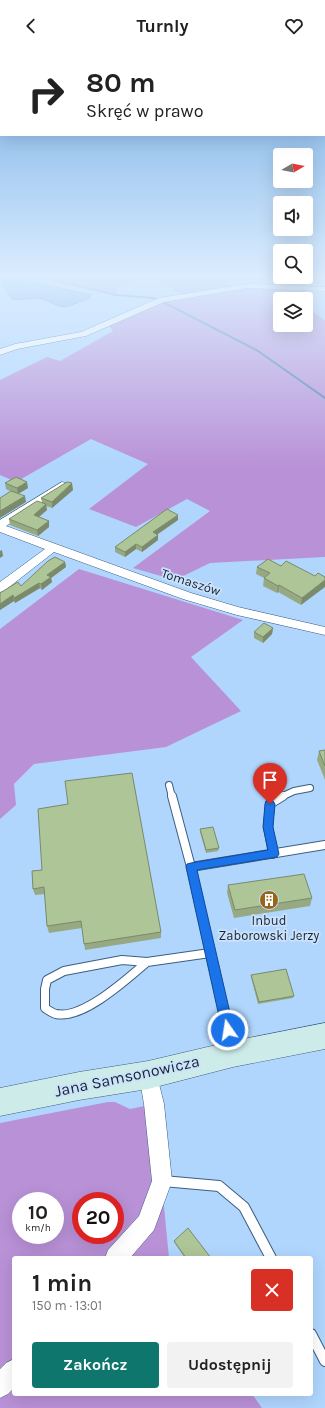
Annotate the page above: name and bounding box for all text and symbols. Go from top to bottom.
icon: back [20,15,42,37]
text: Turnly [136,15,189,37]
icon: heart [283,15,305,37]
text: 80 m [86,66,155,99]
icon: right [20,68,72,120]
text: Skręć w prawo [86,100,203,122]
north arrow [273,148,313,188]
map controls [273,148,313,332]
button: sound [273,196,313,236]
button: search [273,244,313,284]
button: layers [273,292,313,332]
street label: Tomaszów [159,565,223,599]
pin [253,763,287,804]
icon: arrive [259,769,281,791]
building icon: Inbud Zaborowski Jerzy [258,889,280,911]
place label: Inbud Zaborowski Jerzy [219,913,319,943]
position arrow [207,1009,249,1051]
street label: Jana Samsonowicza [53,1051,201,1101]
speed limit sign: 20 [72,1192,124,1244]
text: 10 [28,1201,48,1224]
text: km/h [25,1222,51,1234]
text: 1 min [32,1269,92,1297]
button: close [251,1269,293,1311]
text: 150 m · 13:01 [32,1298,102,1313]
button: Zakończ [32,1342,159,1388]
button: Udostępnij [167,1342,293,1388]

